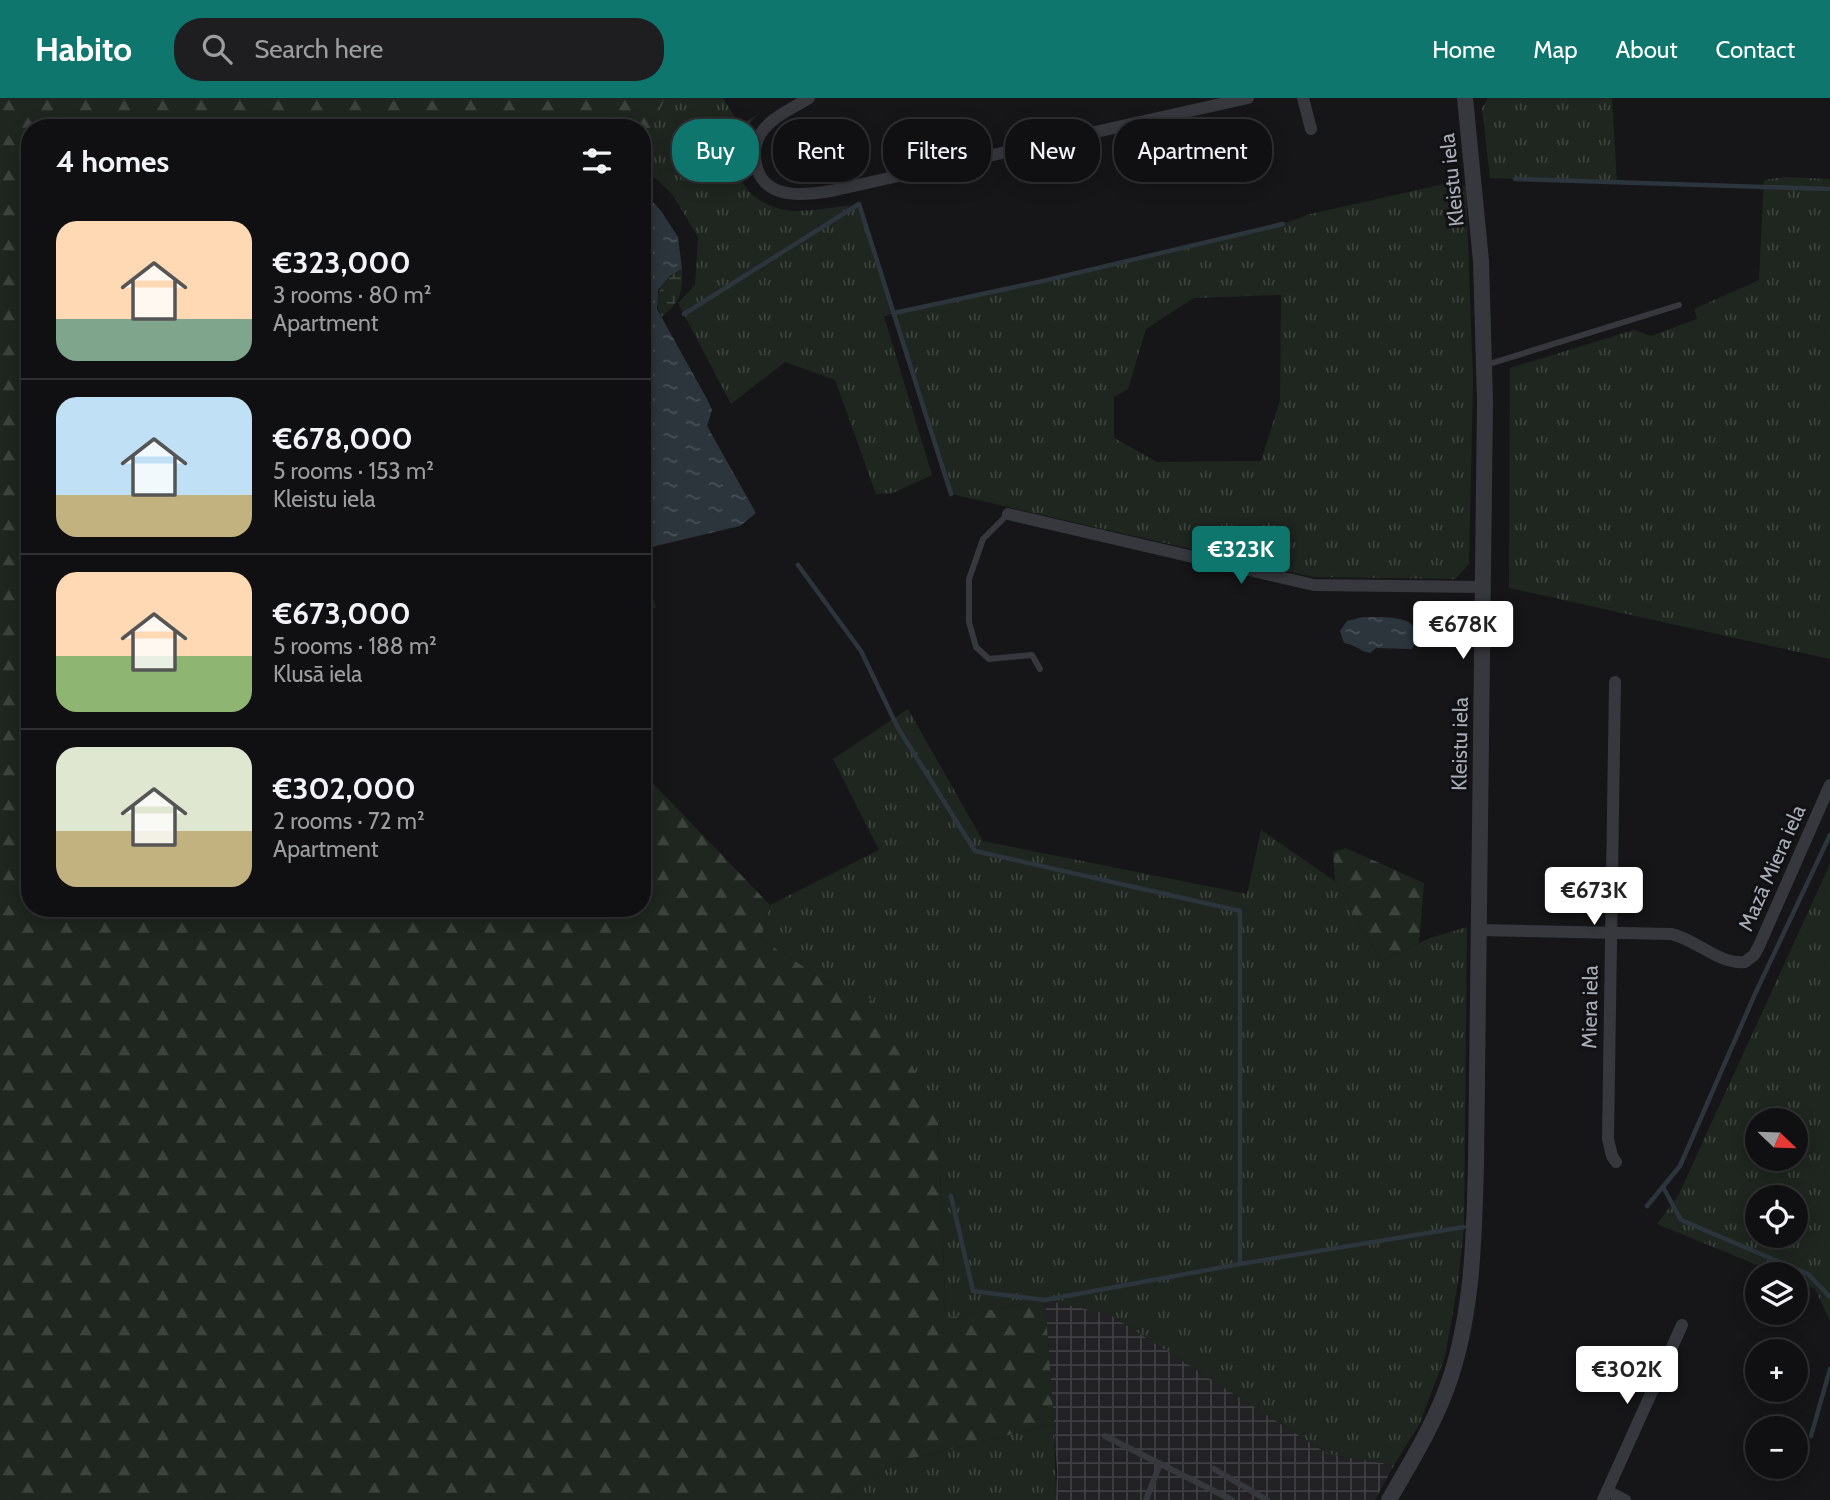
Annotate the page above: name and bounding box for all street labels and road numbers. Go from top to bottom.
street label: Kleistu iela [1434,132,1469,228]
street label: Kleistu iela [1446,697,1473,791]
street label: Mazā Miera iela [1733,801,1810,935]
street label: Miera iela [1576,965,1603,1049]

